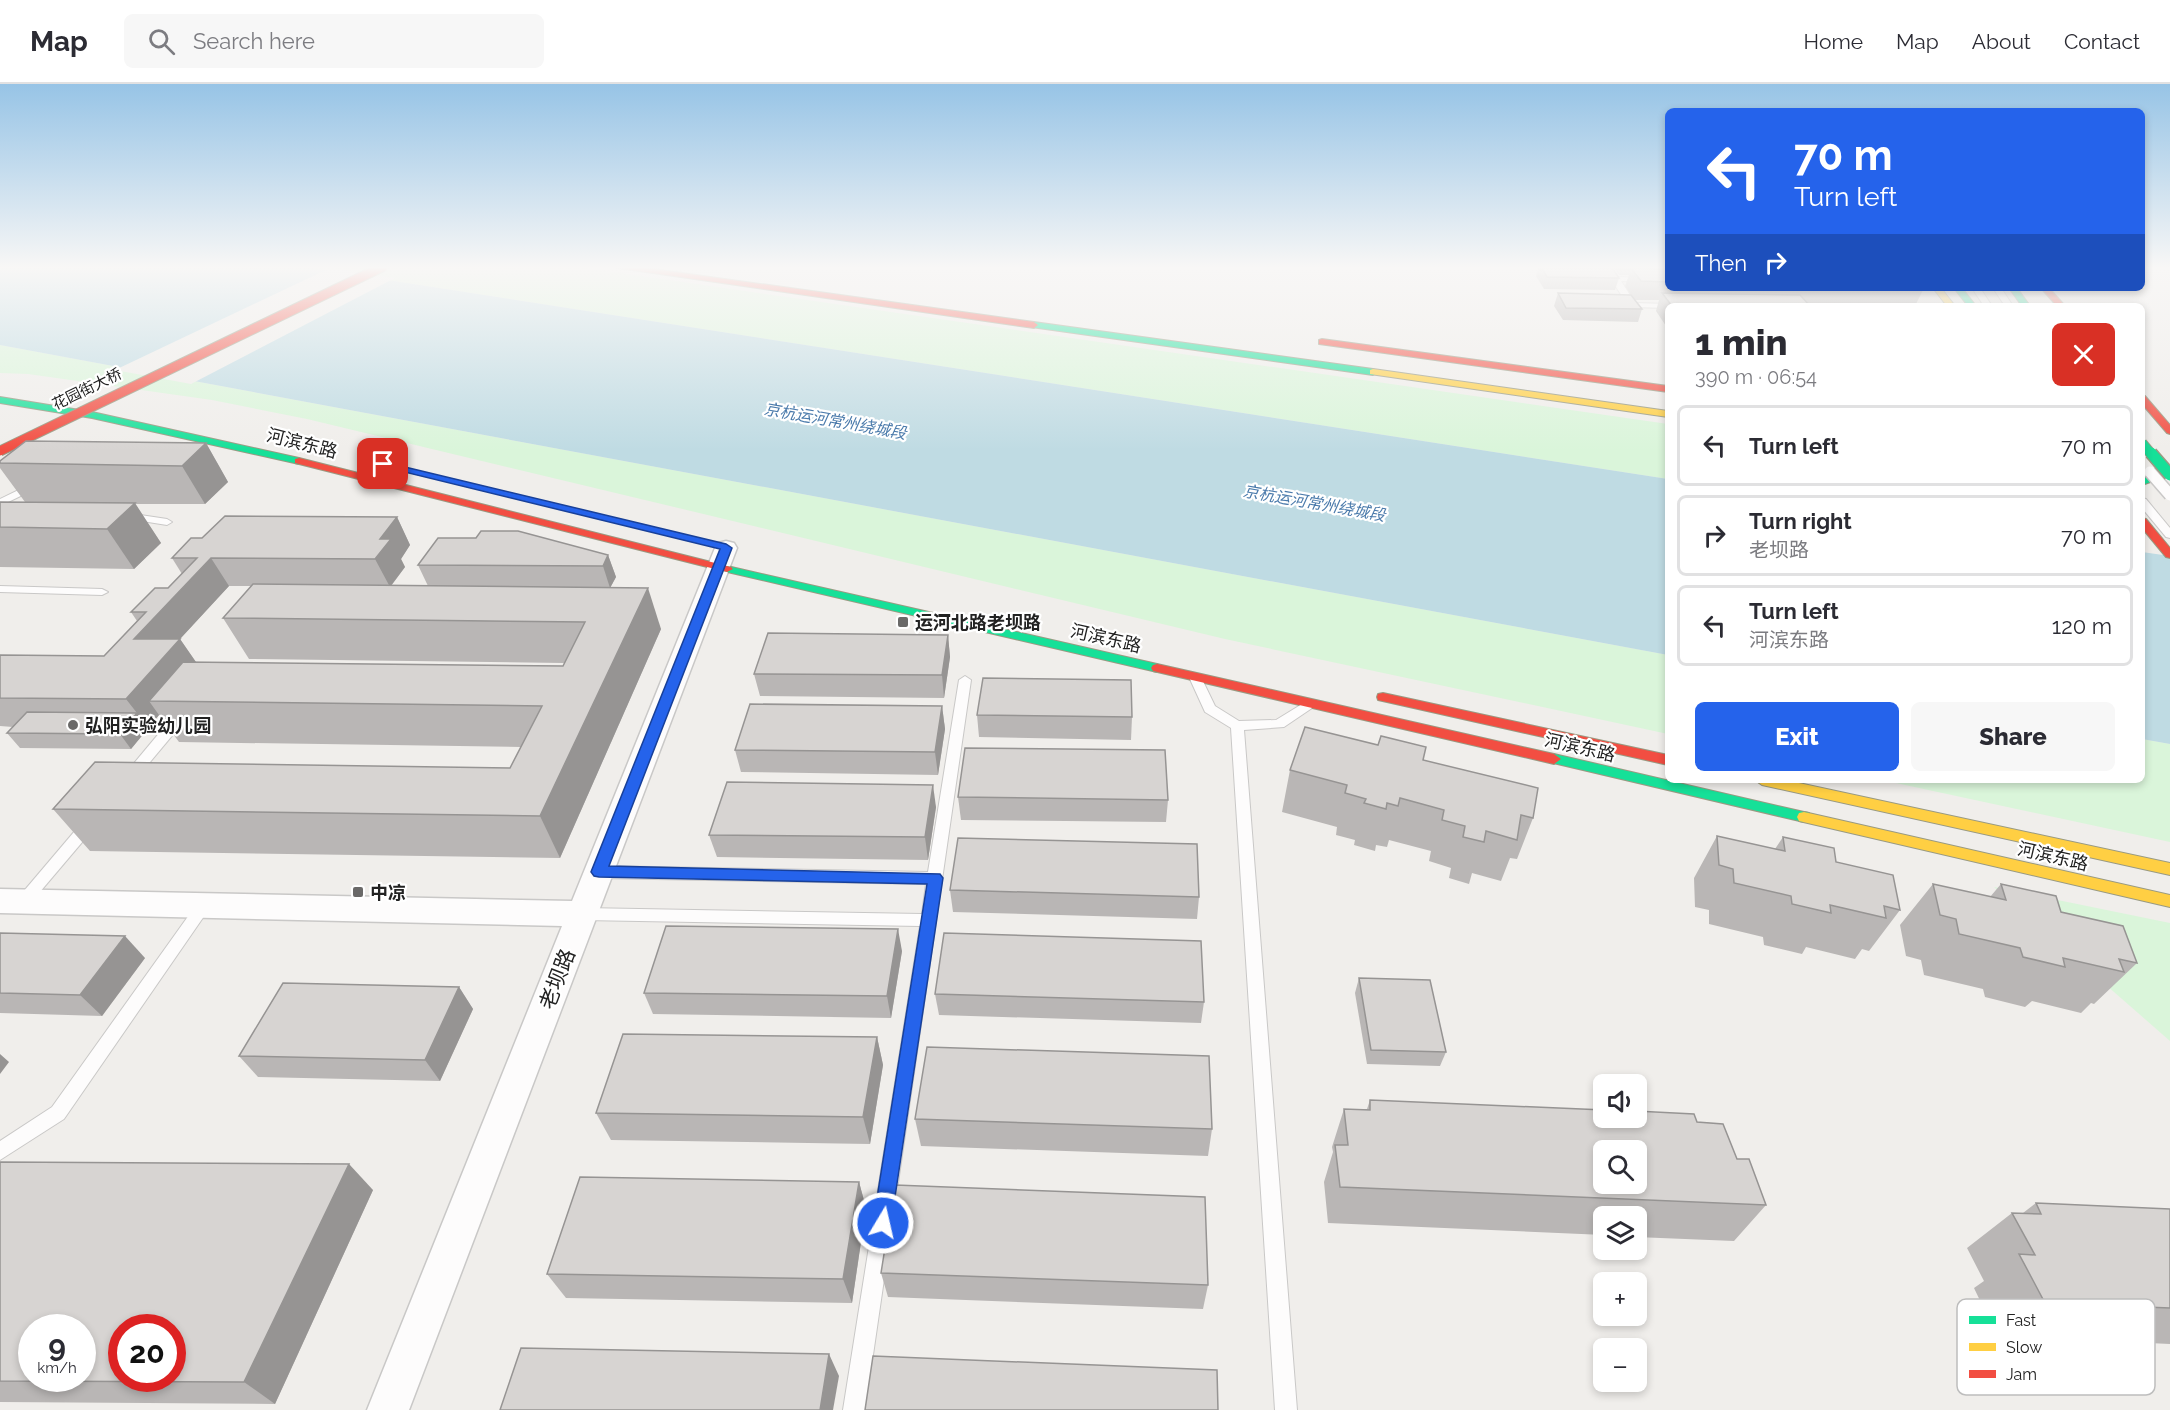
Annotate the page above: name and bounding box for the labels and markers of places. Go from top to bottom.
pin [357,438,408,489]
place label: 运河北路老坝路 [915,612,1041,633]
marker: 运河北路老坝路 [896,615,910,629]
place label: 弘阳实验幼儿园 [85,715,211,736]
marker: 弘阳实验幼儿园 [66,718,80,732]
place label: 中凉 [370,882,406,903]
marker: 中凉 [351,885,365,899]

